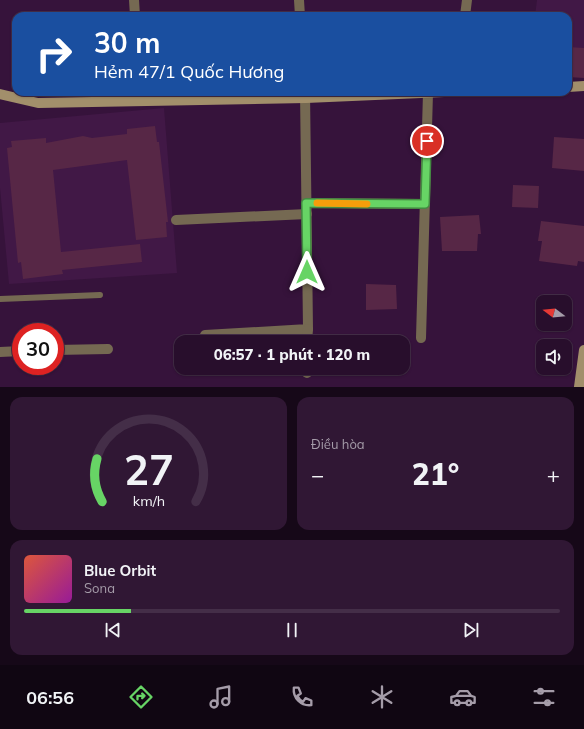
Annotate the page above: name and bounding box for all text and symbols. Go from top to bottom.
text: 30 m [94,25,160,60]
icon: right [28,28,80,80]
text: Hẻm 47/1 Quốc Hương [94,60,284,83]
pin [410,124,444,158]
icon: arrive [416,130,438,152]
position arrow [286,251,328,293]
north arrow [536,295,572,331]
map controls [536,295,572,375]
speed limit sign: 30 [12,323,64,375]
button: sound [536,339,572,375]
text: 06:57 · 1 phút · 120 m [214,345,370,364]
text: Điều hòa [311,436,365,452]
text: 27 [124,442,173,494]
text: 21° [412,455,459,493]
text: − [311,461,324,489]
text: + [547,461,560,489]
text: km/h [132,491,165,509]
text: Blue Orbit [84,561,156,580]
text: Sona [84,580,115,596]
icon: previous [102,619,124,641]
icon: pause [281,619,303,641]
icon: next [460,619,482,641]
icon: directions [127,683,155,711]
icon: music [207,683,235,711]
icon: phone [288,683,316,711]
icon: climate [368,683,396,711]
icon: car [449,683,477,711]
icon: filters [530,683,558,711]
text: 06:56 [26,686,74,709]

